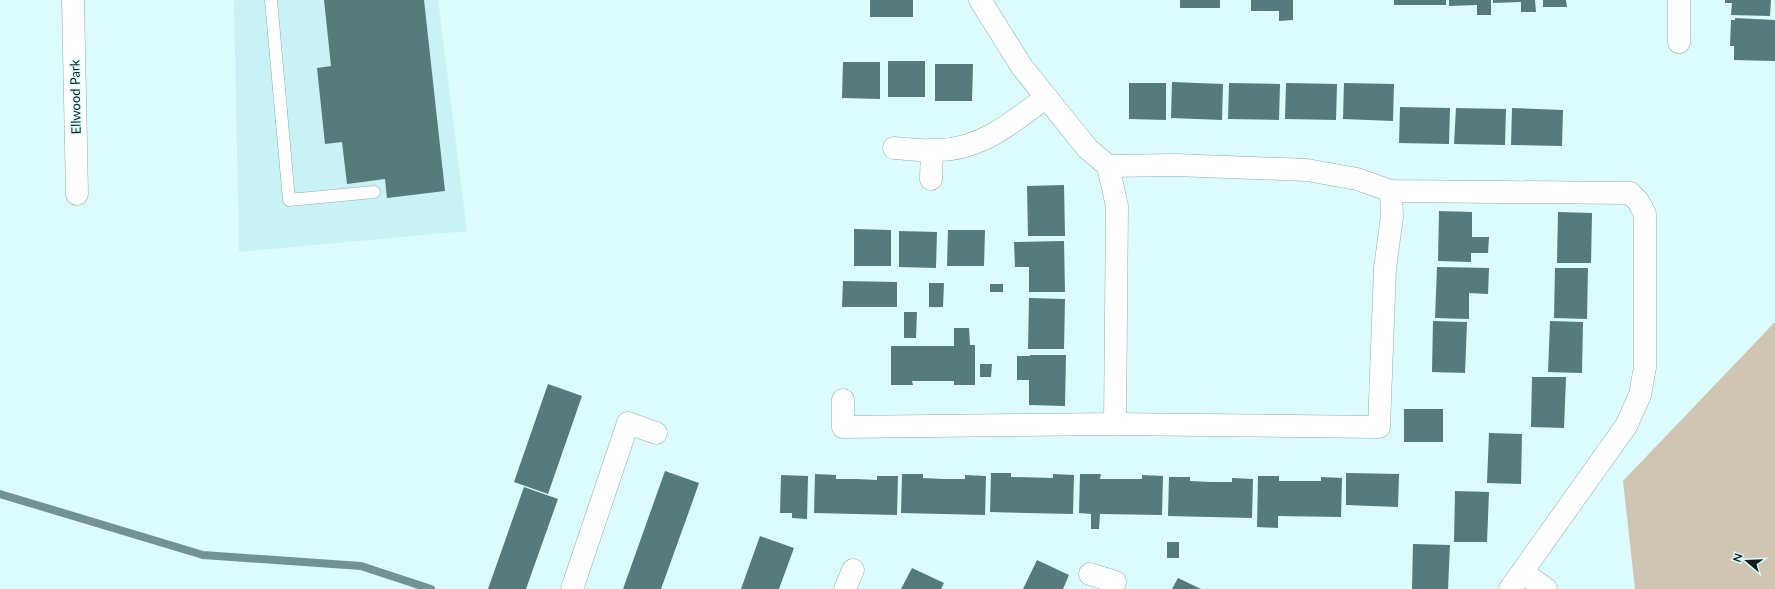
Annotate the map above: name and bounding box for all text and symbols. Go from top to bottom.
street label: Ellwood Park [66,59,84,134]
north arrow [1727,541,1767,581]
text: N [1730,551,1745,564]

